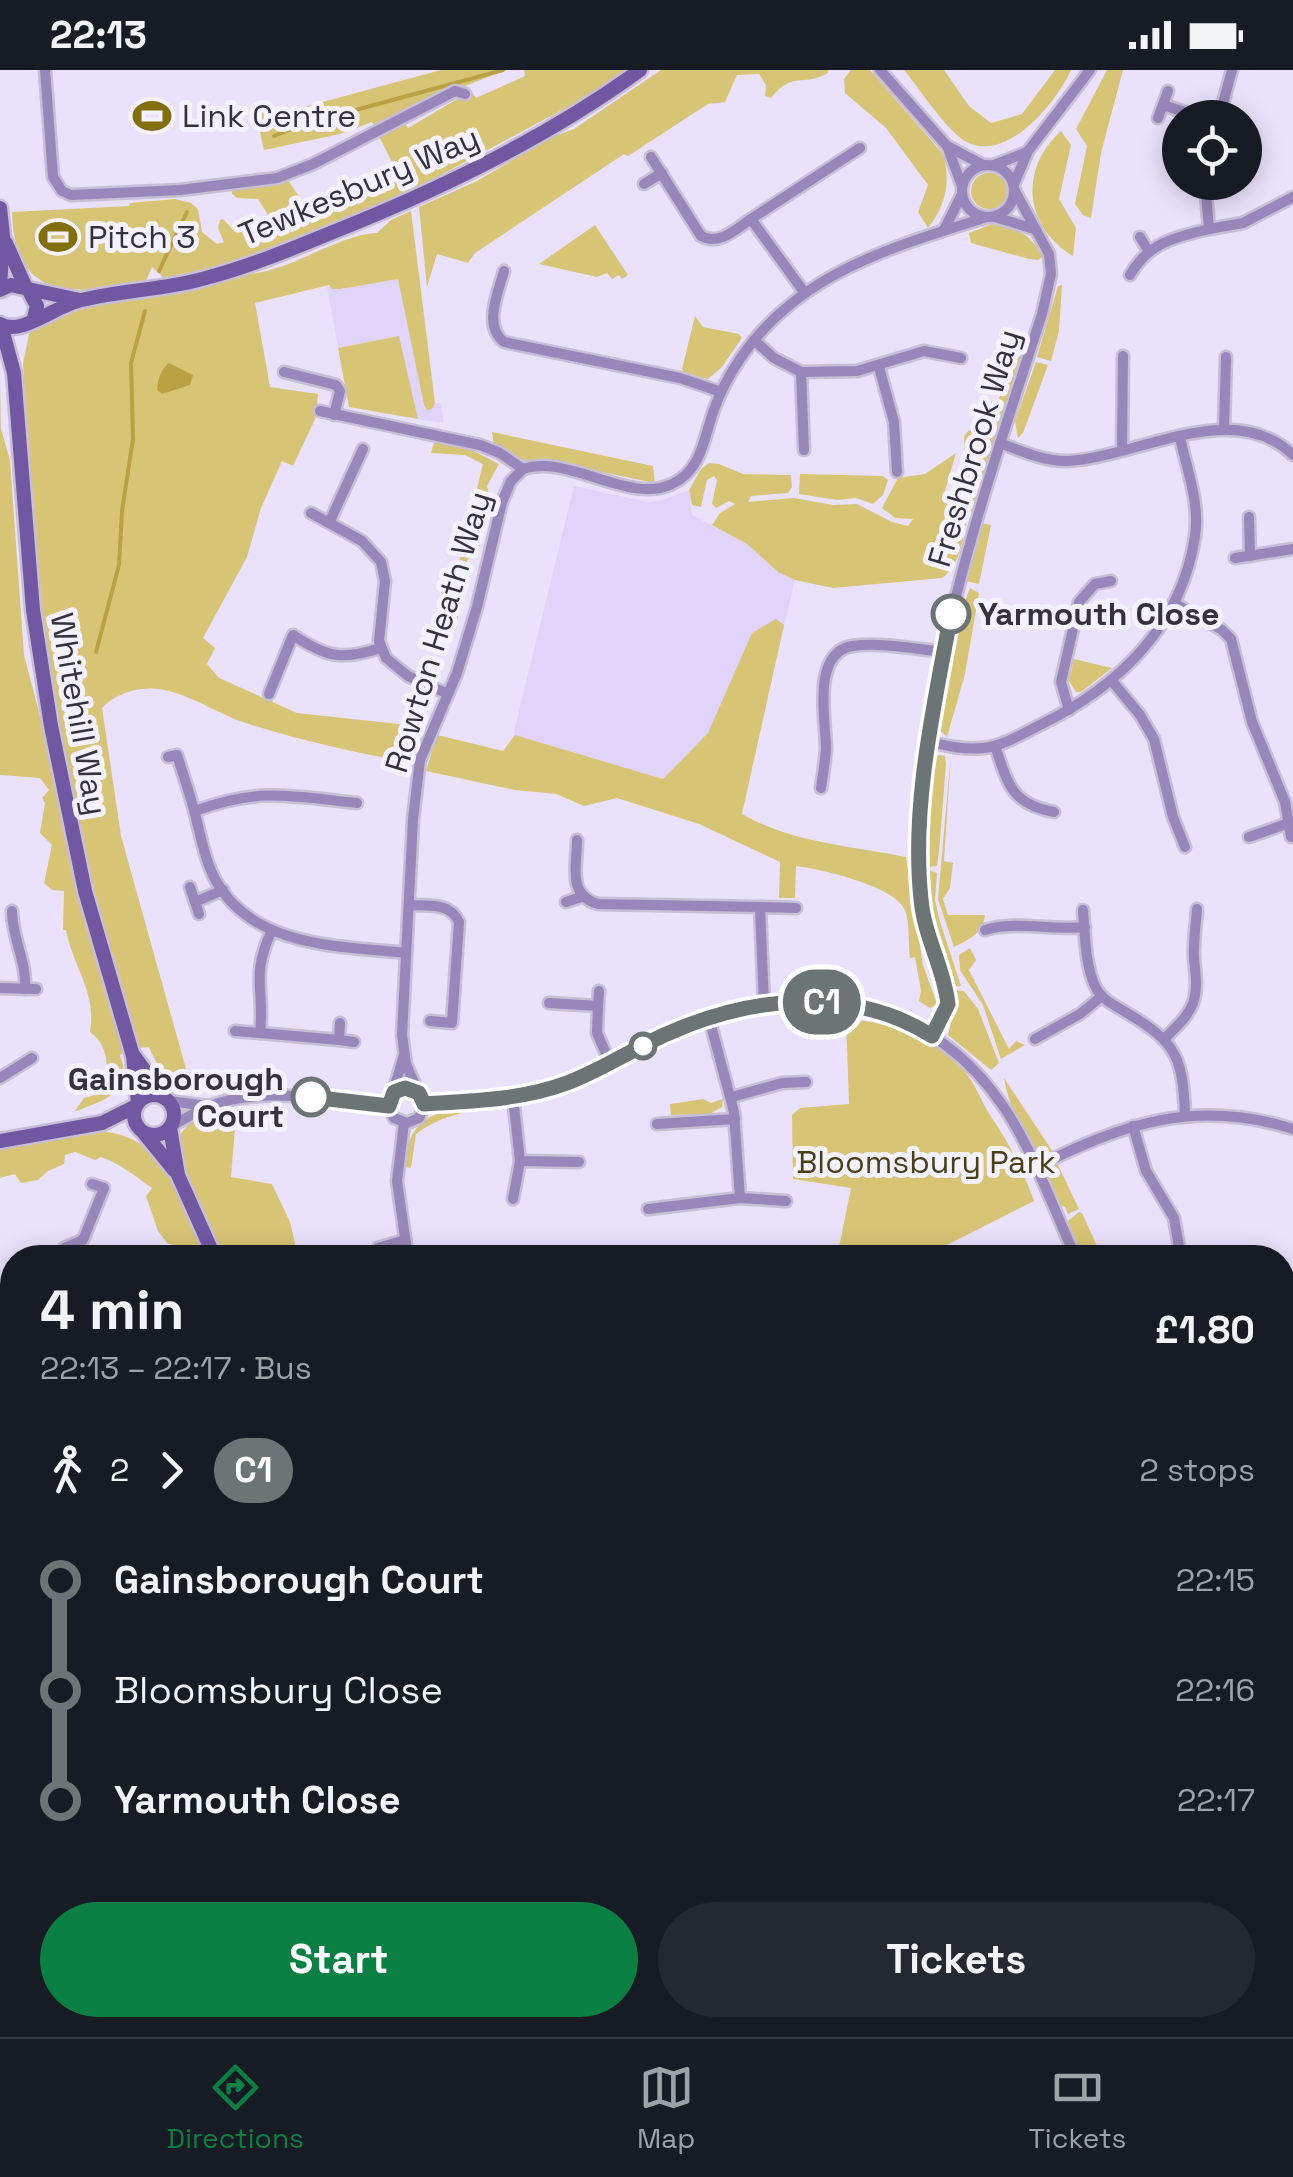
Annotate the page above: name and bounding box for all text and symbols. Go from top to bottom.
text: 22:13 [50,11,147,59]
sports icon: Link Centre [131,95,173,137]
place label: Link Centre [182,96,356,136]
map controls [1162,100,1262,200]
button: locate [1162,100,1262,200]
street label: Tewkesbury Way [233,117,485,255]
sports icon: Pitch 3 [37,216,79,258]
place label: Pitch 3 [88,217,196,257]
street label: Freshbrook Way [919,324,1029,572]
street label: Rowton Heath Way [376,487,500,777]
place label: Yarmouth Close [978,594,1219,634]
marker: Yarmouth Close [932,595,970,633]
street label: Whitehill Way [42,610,116,818]
line badge: C1 [777,970,867,1034]
text: C1 [803,980,841,1024]
unlabelled marker [630,1033,656,1059]
place label: Gainsborough Court [68,1059,284,1136]
marker: Gainsborough Court [292,1078,330,1116]
park label: Bloomsbury Park [796,1142,1056,1182]
text: 4 min [40,1275,184,1345]
text: £1.80 [1155,1306,1255,1354]
text: 22:13 – 22:17 · Bus [40,1348,312,1388]
icon: walk [40,1443,95,1498]
icon: forward [144,1443,199,1498]
text: C1 [234,1448,273,1492]
text: 2 [110,1450,129,1490]
text: 2 stops [1140,1450,1255,1490]
text: Gainsborough Court [114,1556,484,1604]
text: 22:15 [1176,1560,1255,1600]
text: Bloomsbury Close [114,1666,443,1714]
text: 22:16 [1175,1670,1255,1710]
text: Yarmouth Close [114,1776,401,1824]
text: 22:17 [1177,1780,1255,1820]
button: Start [40,1902,638,2017]
button: Tickets [658,1902,1255,2017]
tab: Directions [167,2060,304,2156]
tab: Map [637,2060,695,2156]
tab: Tickets [1029,2060,1126,2156]

